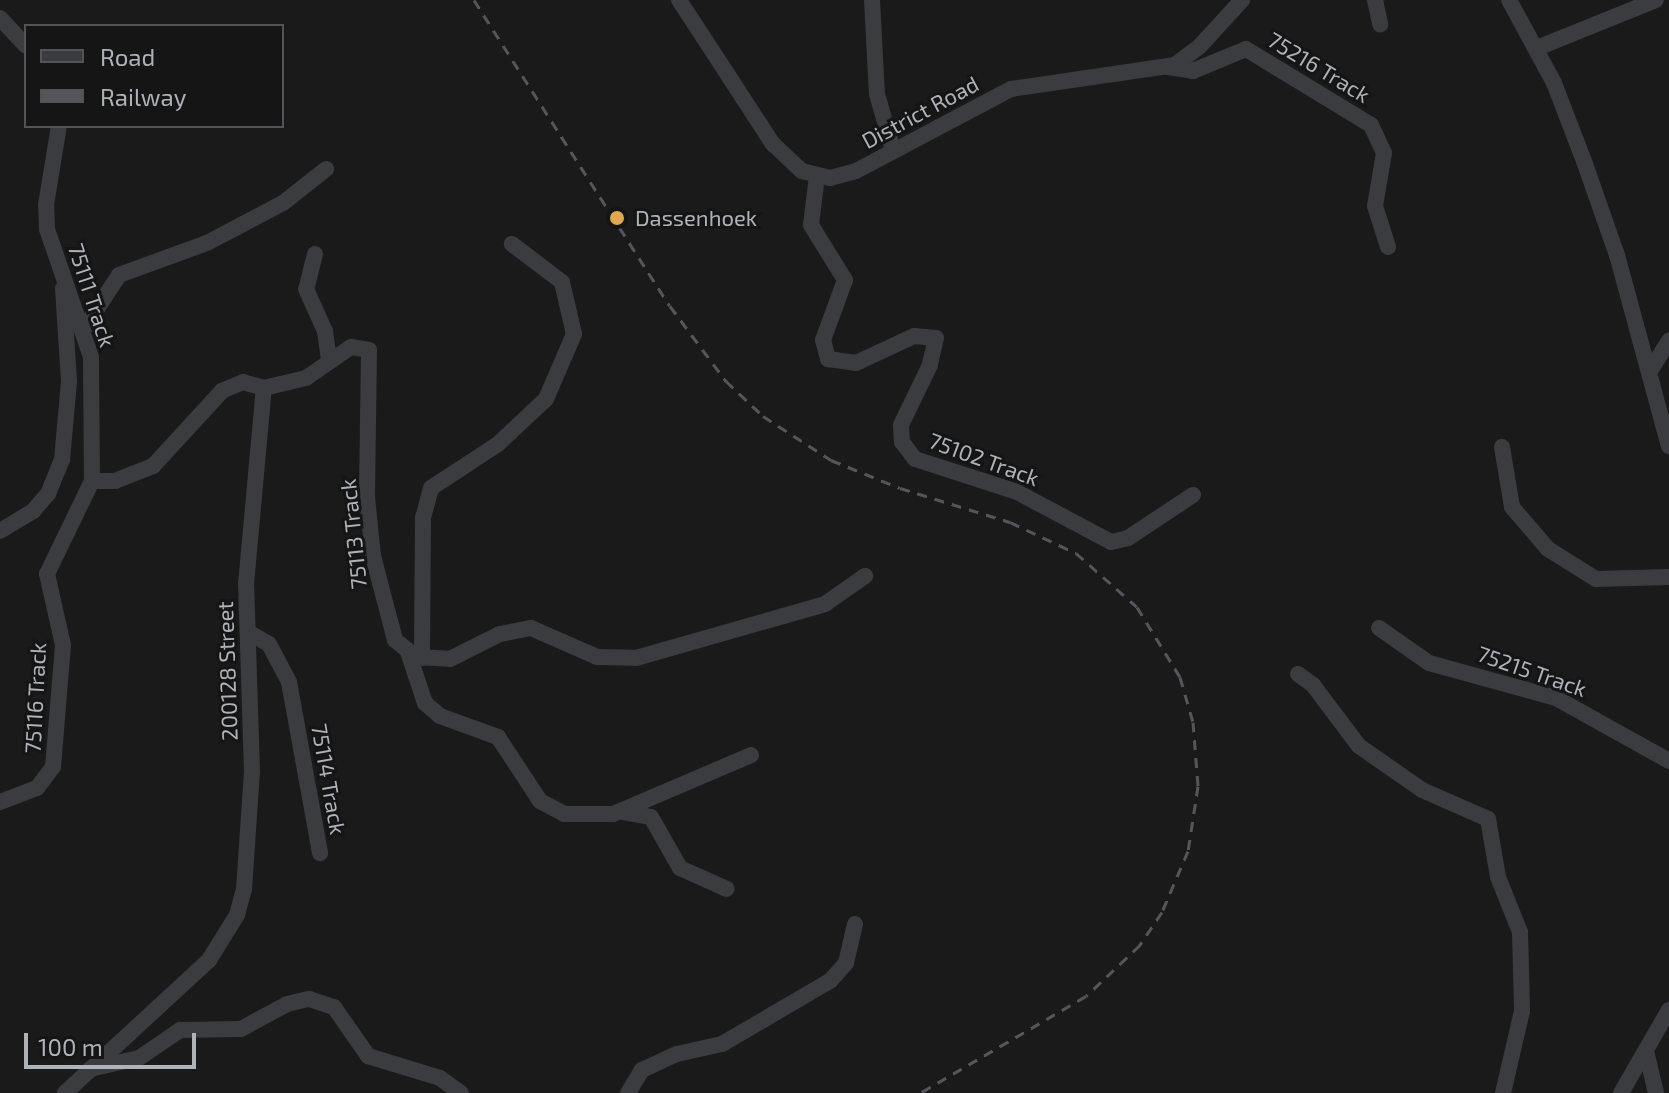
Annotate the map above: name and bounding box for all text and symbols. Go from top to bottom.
legend [24,24,284,128]
street label: 75216 Track [1263,26,1375,108]
text: Road [100,42,155,71]
street label: District Road [857,70,983,154]
text: Railway [100,82,186,111]
place label: Dassenhoek [635,205,757,231]
marker: Dassenhoek [606,207,628,229]
street label: 75111 Track [63,240,121,350]
street label: 75102 Track [925,427,1043,491]
street label: 75113 Track [334,477,372,591]
street label: 200128 Street [211,601,243,741]
street label: 75215 Track [1474,640,1590,702]
street label: 75116 Track [19,642,51,754]
street label: 75114 Track [306,721,352,837]
scale bar [28,1017,200,1067]
text: 100 m [38,1032,103,1061]

